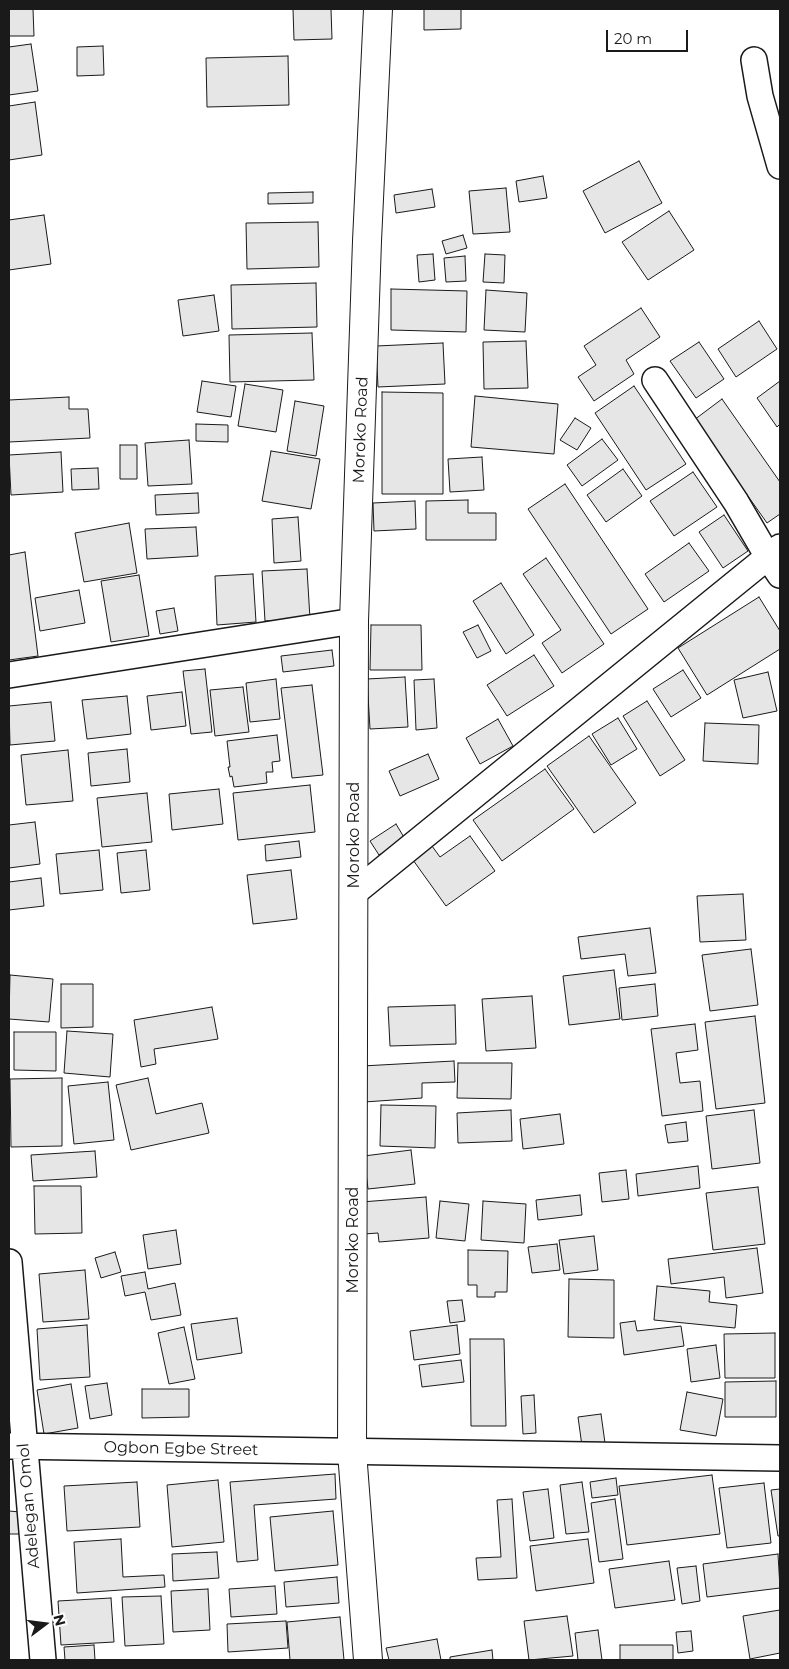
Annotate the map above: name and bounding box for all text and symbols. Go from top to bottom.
scale bar [609,20,692,52]
text: 20 m [614,29,652,48]
street label: Moroko Road [350,376,372,484]
street label: Moroko Road [344,782,364,888]
street label: Moroko Road [343,1187,363,1293]
street label: Ogbon Egbe Street [103,1438,259,1460]
street label: Adelegan Omol [14,1442,44,1570]
north arrow [20,1599,70,1649]
text: N [49,1612,70,1628]

